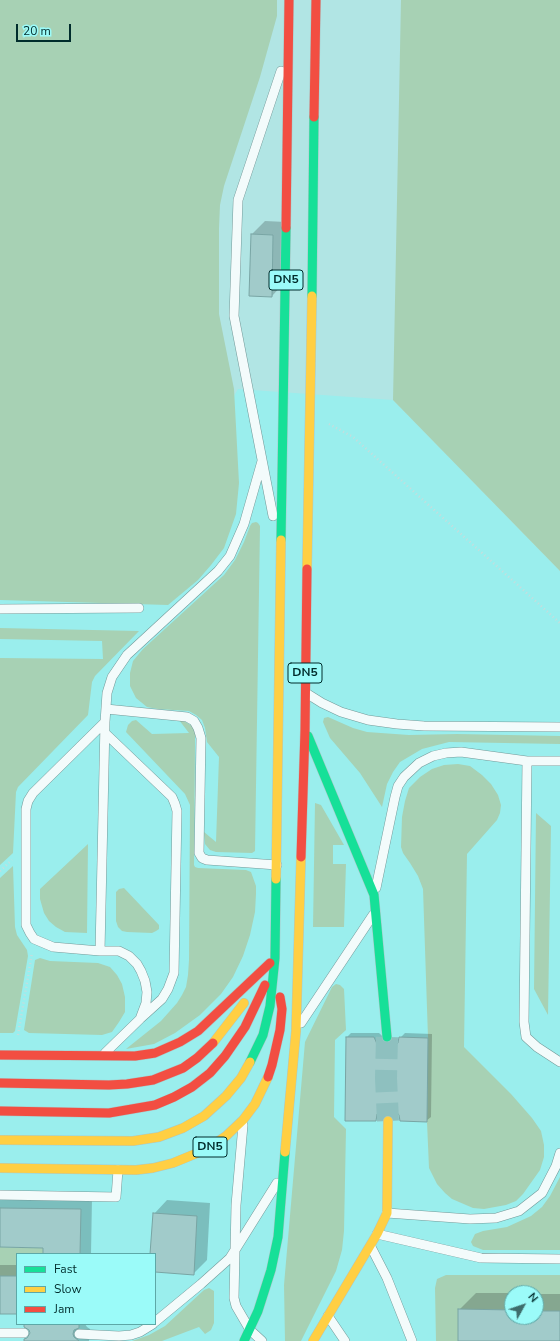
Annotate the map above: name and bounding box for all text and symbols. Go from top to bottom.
scale bar [18,16,73,42]
text: 20 m [23,23,51,39]
road number: DN5 [269,270,303,290]
road number: DN5 [288,663,322,683]
road number: DN5 [193,1137,227,1157]
legend [16,1253,156,1325]
text: Fast [54,1261,77,1277]
text: Slow [54,1281,82,1297]
north arrow [504,1285,544,1325]
text: N [524,1290,541,1306]
text: Jam [54,1301,75,1317]

